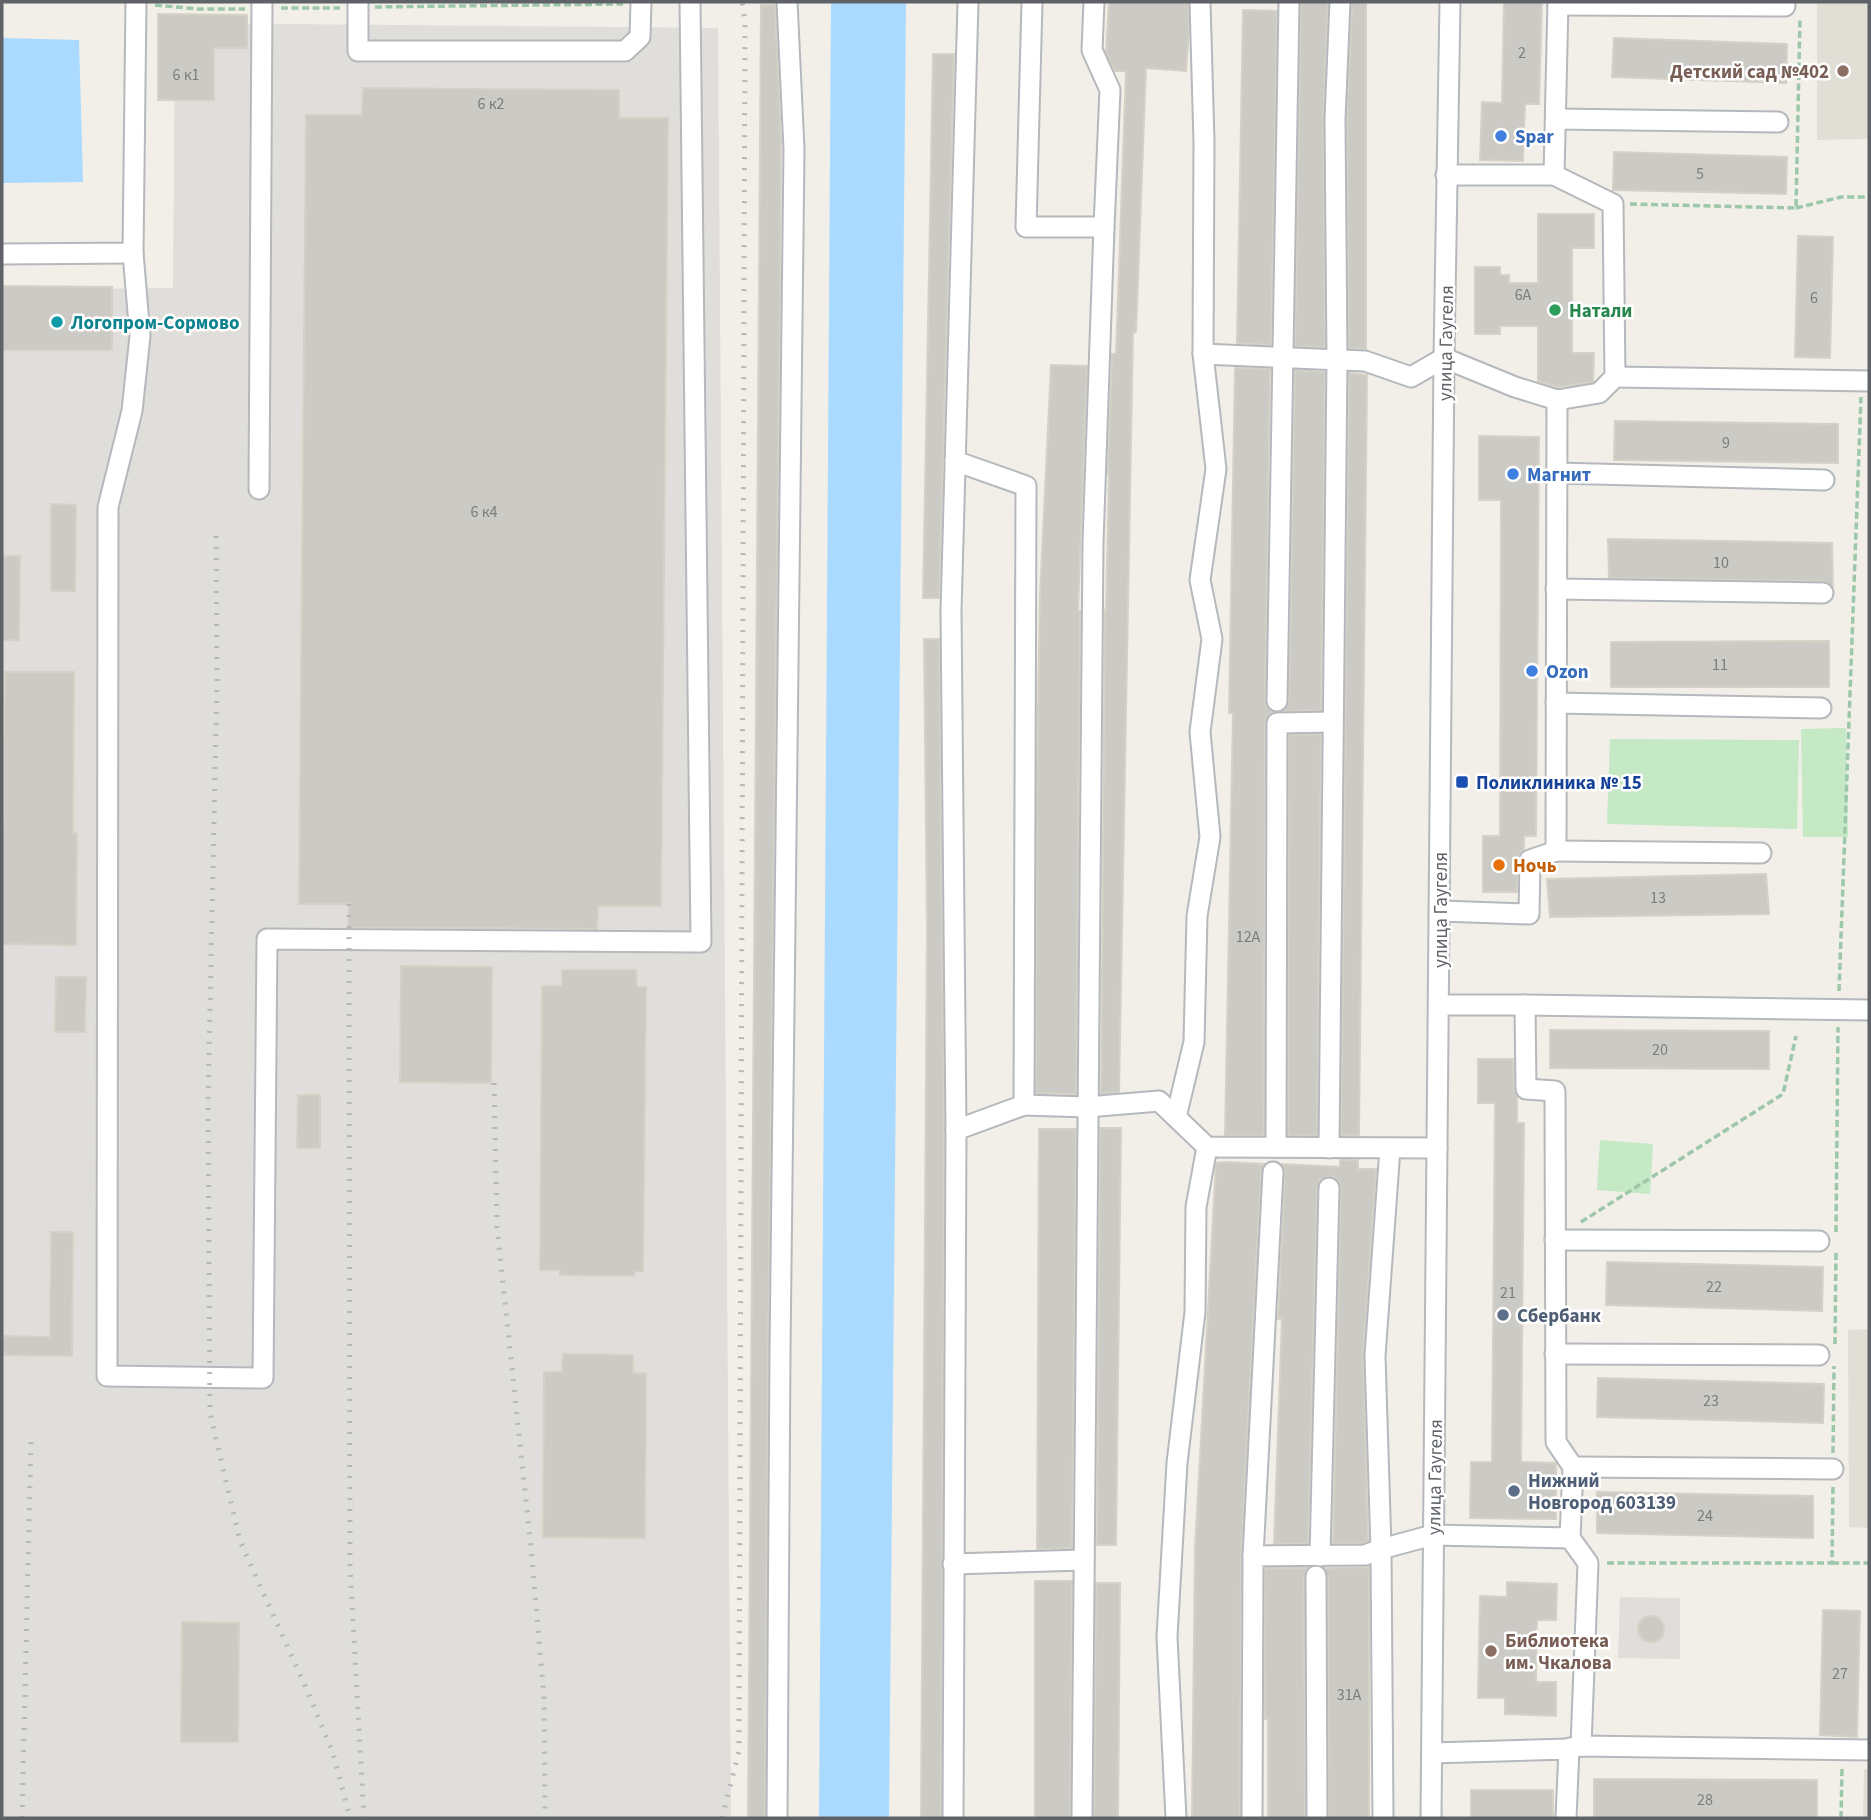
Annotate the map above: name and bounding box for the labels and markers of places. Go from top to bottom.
place label: Детский сад №402 [1670,59,1829,86]
marker: Детский сад №402 [1835,63,1851,79]
place label: Spar [1515,124,1554,151]
marker: Spar [1493,128,1509,144]
place label: Натали [1569,298,1632,325]
marker: Натали [1547,302,1563,318]
place label: Логопром-Сормово [70,310,239,337]
marker: Логопром-Сормово [49,314,65,330]
place label: Магнит [1527,462,1591,489]
marker: Магнит [1505,466,1521,482]
place label: Ozon [1546,659,1589,686]
marker: Ozon [1524,663,1540,679]
place label: Поликлиника № 15 [1476,770,1642,797]
marker: Поликлиника № 15 [1454,774,1470,790]
place label: Ночь [1513,853,1557,880]
marker: Ночь [1491,857,1507,873]
place label: Сбербанк [1517,1303,1602,1330]
marker: Сбербанк [1495,1307,1511,1323]
place label: Нижний Новгород 603139 [1528,1468,1676,1517]
marker: Нижний Новгород 603139 [1506,1483,1522,1499]
place label: Библиотека им. Чкалова [1505,1628,1612,1677]
marker: Библиотека им. Чкалова [1483,1643,1499,1659]

